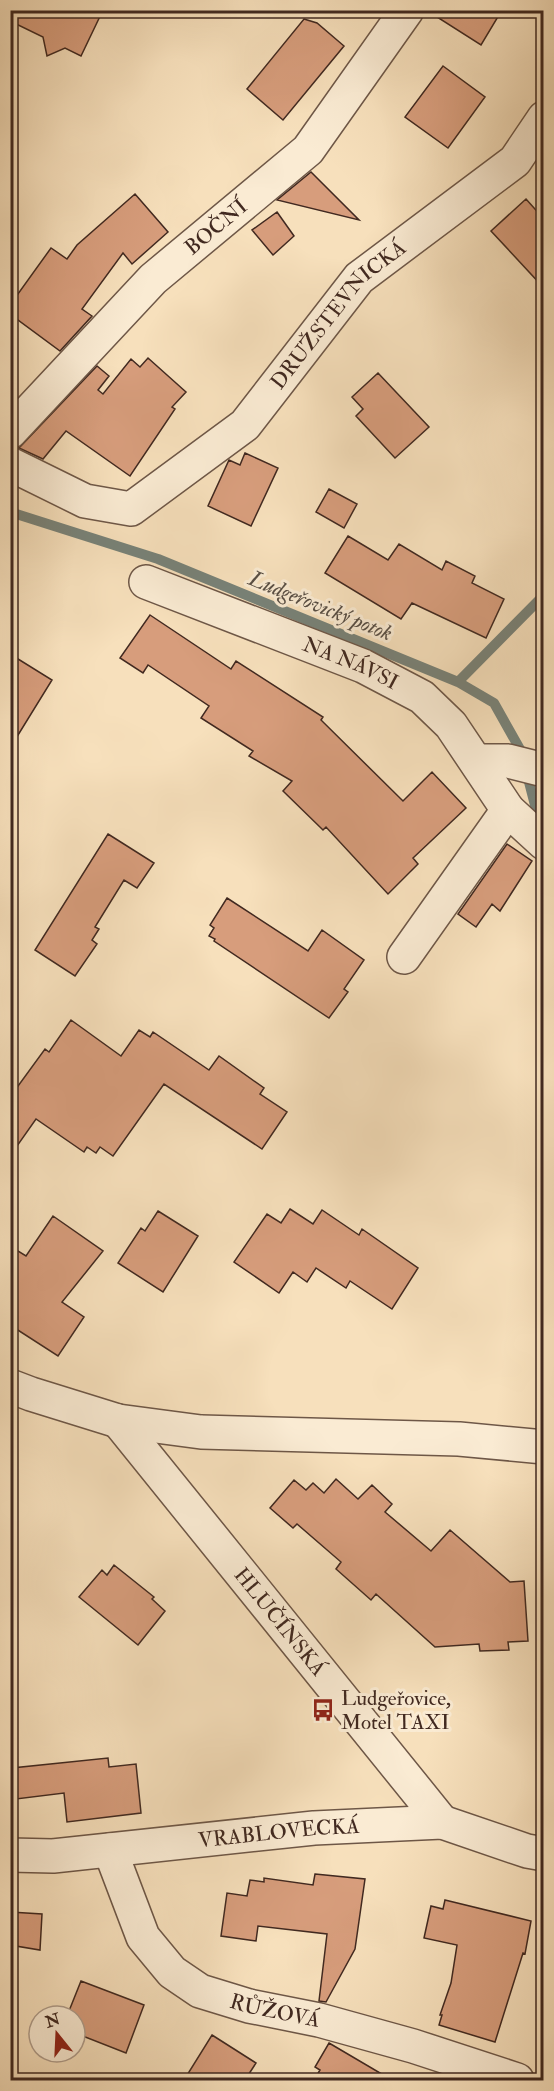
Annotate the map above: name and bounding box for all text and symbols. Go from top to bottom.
street label: BOČNÍ [179,192,254,261]
street label: DRUŽSTEVNICKÁ [265,234,412,395]
water label: Ludgeřovický potok [244,564,397,648]
street label: NA NÁVSI [299,631,403,696]
street label: HLUČÍNSKÁ [228,1562,332,1682]
place label: Ludgeřovice, Motel TAXI [341,1685,451,1736]
bus stop icon: Ludgeřovice, Motel TAXI [310,1697,336,1723]
street label: VRABLOVECKÁ [197,1813,360,1854]
street label: RŮŽOVÁ [226,1988,322,2034]
north arrow [27,2004,87,2064]
text: N [42,2009,63,2033]

